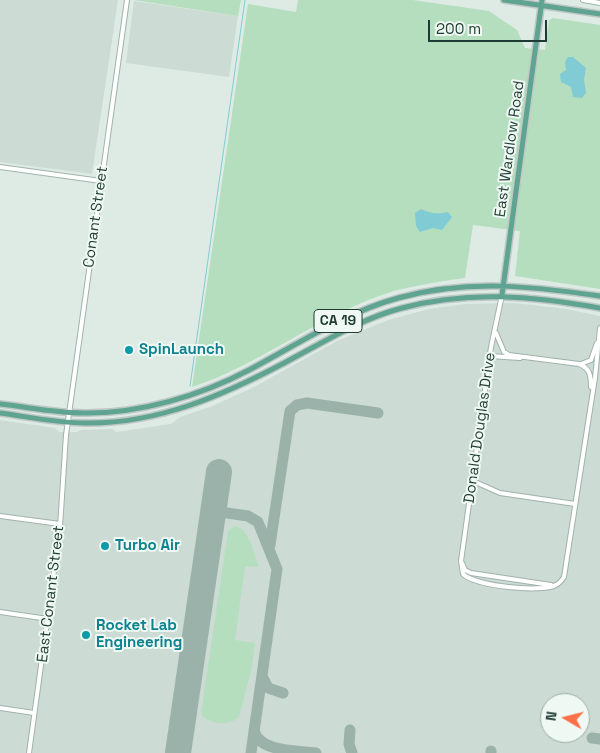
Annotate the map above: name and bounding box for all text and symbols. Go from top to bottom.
scale bar [430,10,549,42]
text: 200 m [436,19,481,38]
street label: East Wardlow Road [492,80,528,218]
street label: Conant Street [80,165,112,269]
road number: CA 19 [314,310,362,332]
place label: SpinLaunch [139,341,224,359]
marker: SpinLaunch [123,344,135,356]
street label: Donald Douglas Drive [460,351,500,505]
street label: East Conant Street [34,525,68,663]
place label: Turbo Air [115,537,180,555]
marker: Turbo Air [99,540,111,552]
place label: Rocket Lab Engineering [96,617,182,652]
marker: Rocket Lab Engineering [80,629,92,641]
north arrow [540,693,590,743]
text: N [542,710,561,722]

